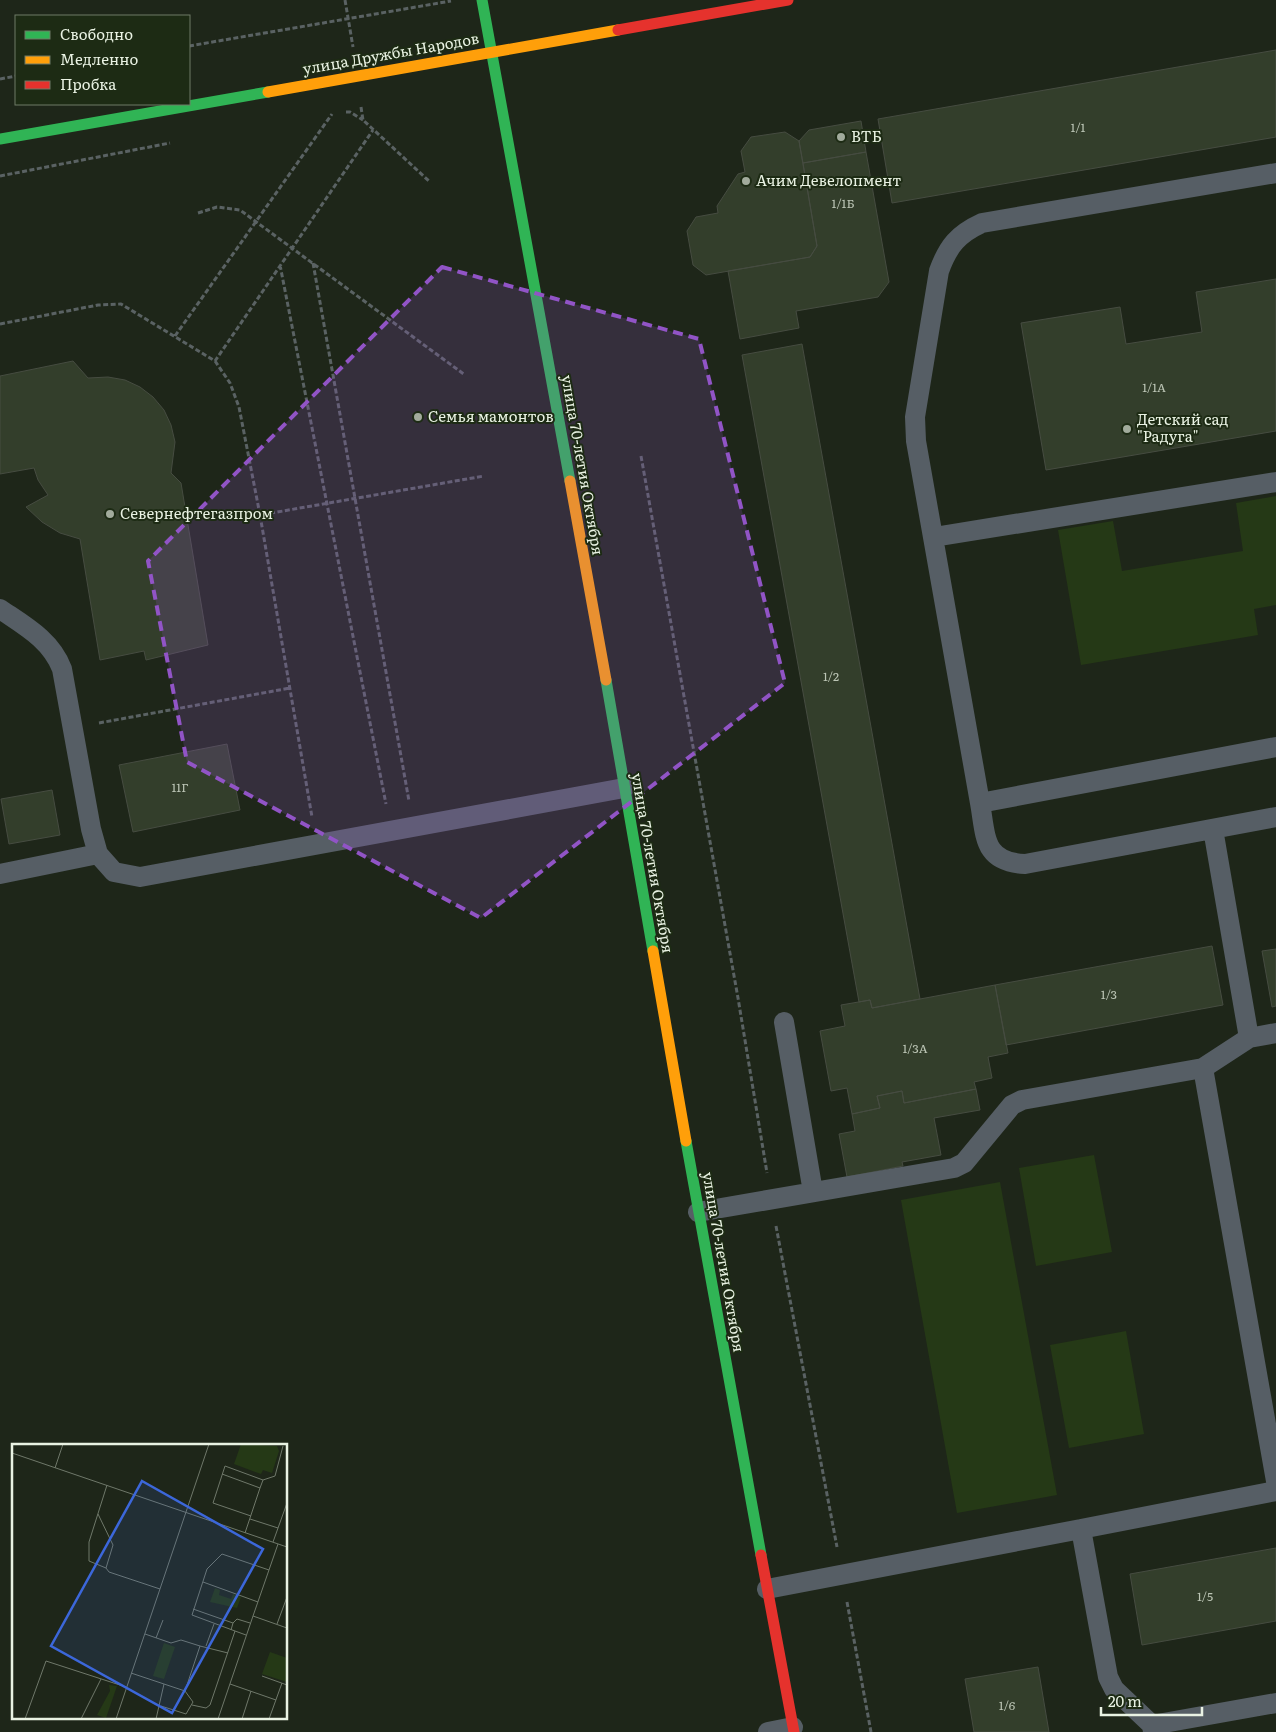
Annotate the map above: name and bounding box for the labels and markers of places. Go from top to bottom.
place label: ВТБ [851,124,882,147]
marker: ВТБ [835,131,847,143]
place label: Ачим Девелопмент [756,168,902,191]
marker: Ачим Девелопмент [740,175,752,187]
place label: Семья мамонтов [428,404,554,427]
place label: Детский сад "Радуга" [1137,407,1229,447]
marker: Семья мамонтов [412,411,424,423]
marker: Детский сад "Радуга" [1121,423,1133,435]
place label: Севернефтегазпром [120,501,273,524]
marker: Севернефтегазпром [104,508,116,520]

